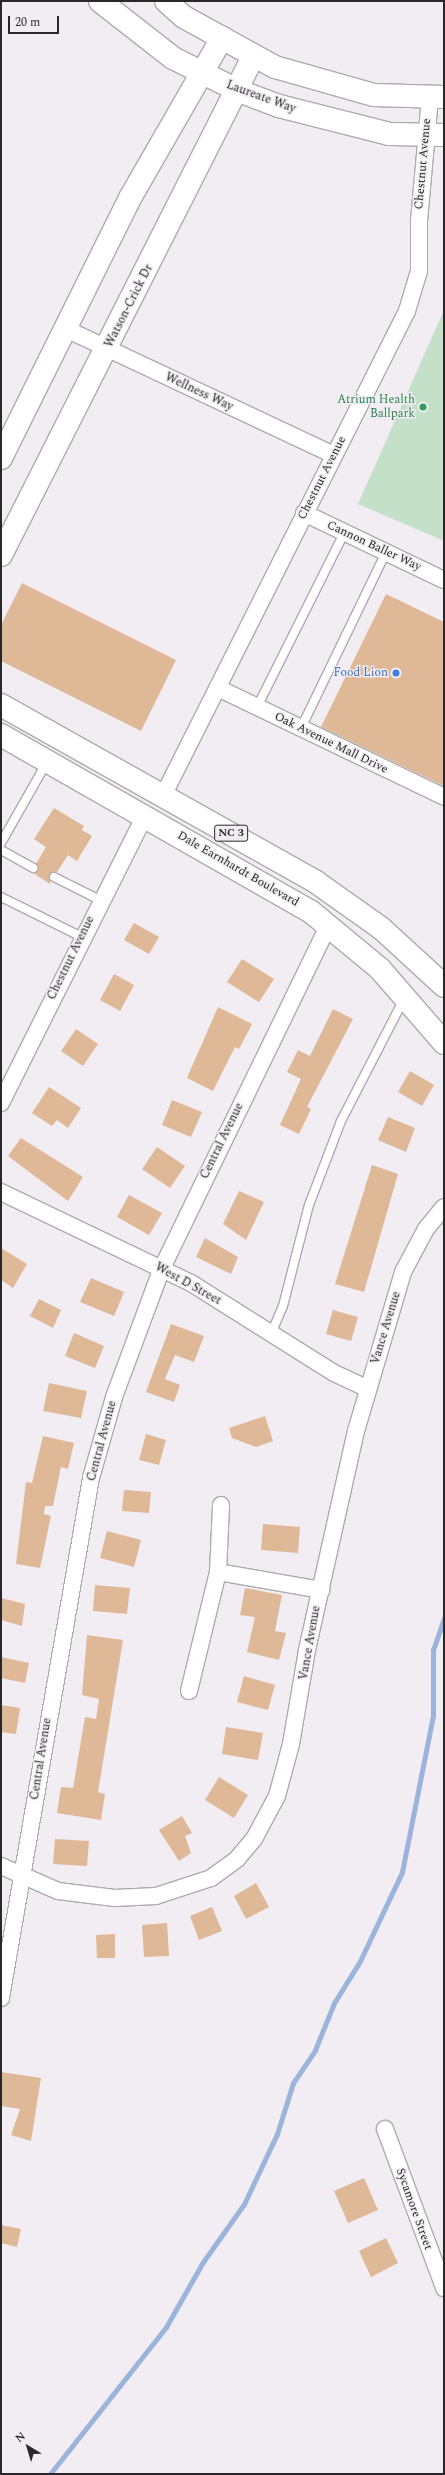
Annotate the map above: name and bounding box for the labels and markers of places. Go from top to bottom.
place label: Atrium Health Ballpark [337,393,415,421]
marker: Atrium Health Ballpark [418,402,428,412]
place label: Food Lion [333,666,388,680]
marker: Food Lion [391,668,401,678]

